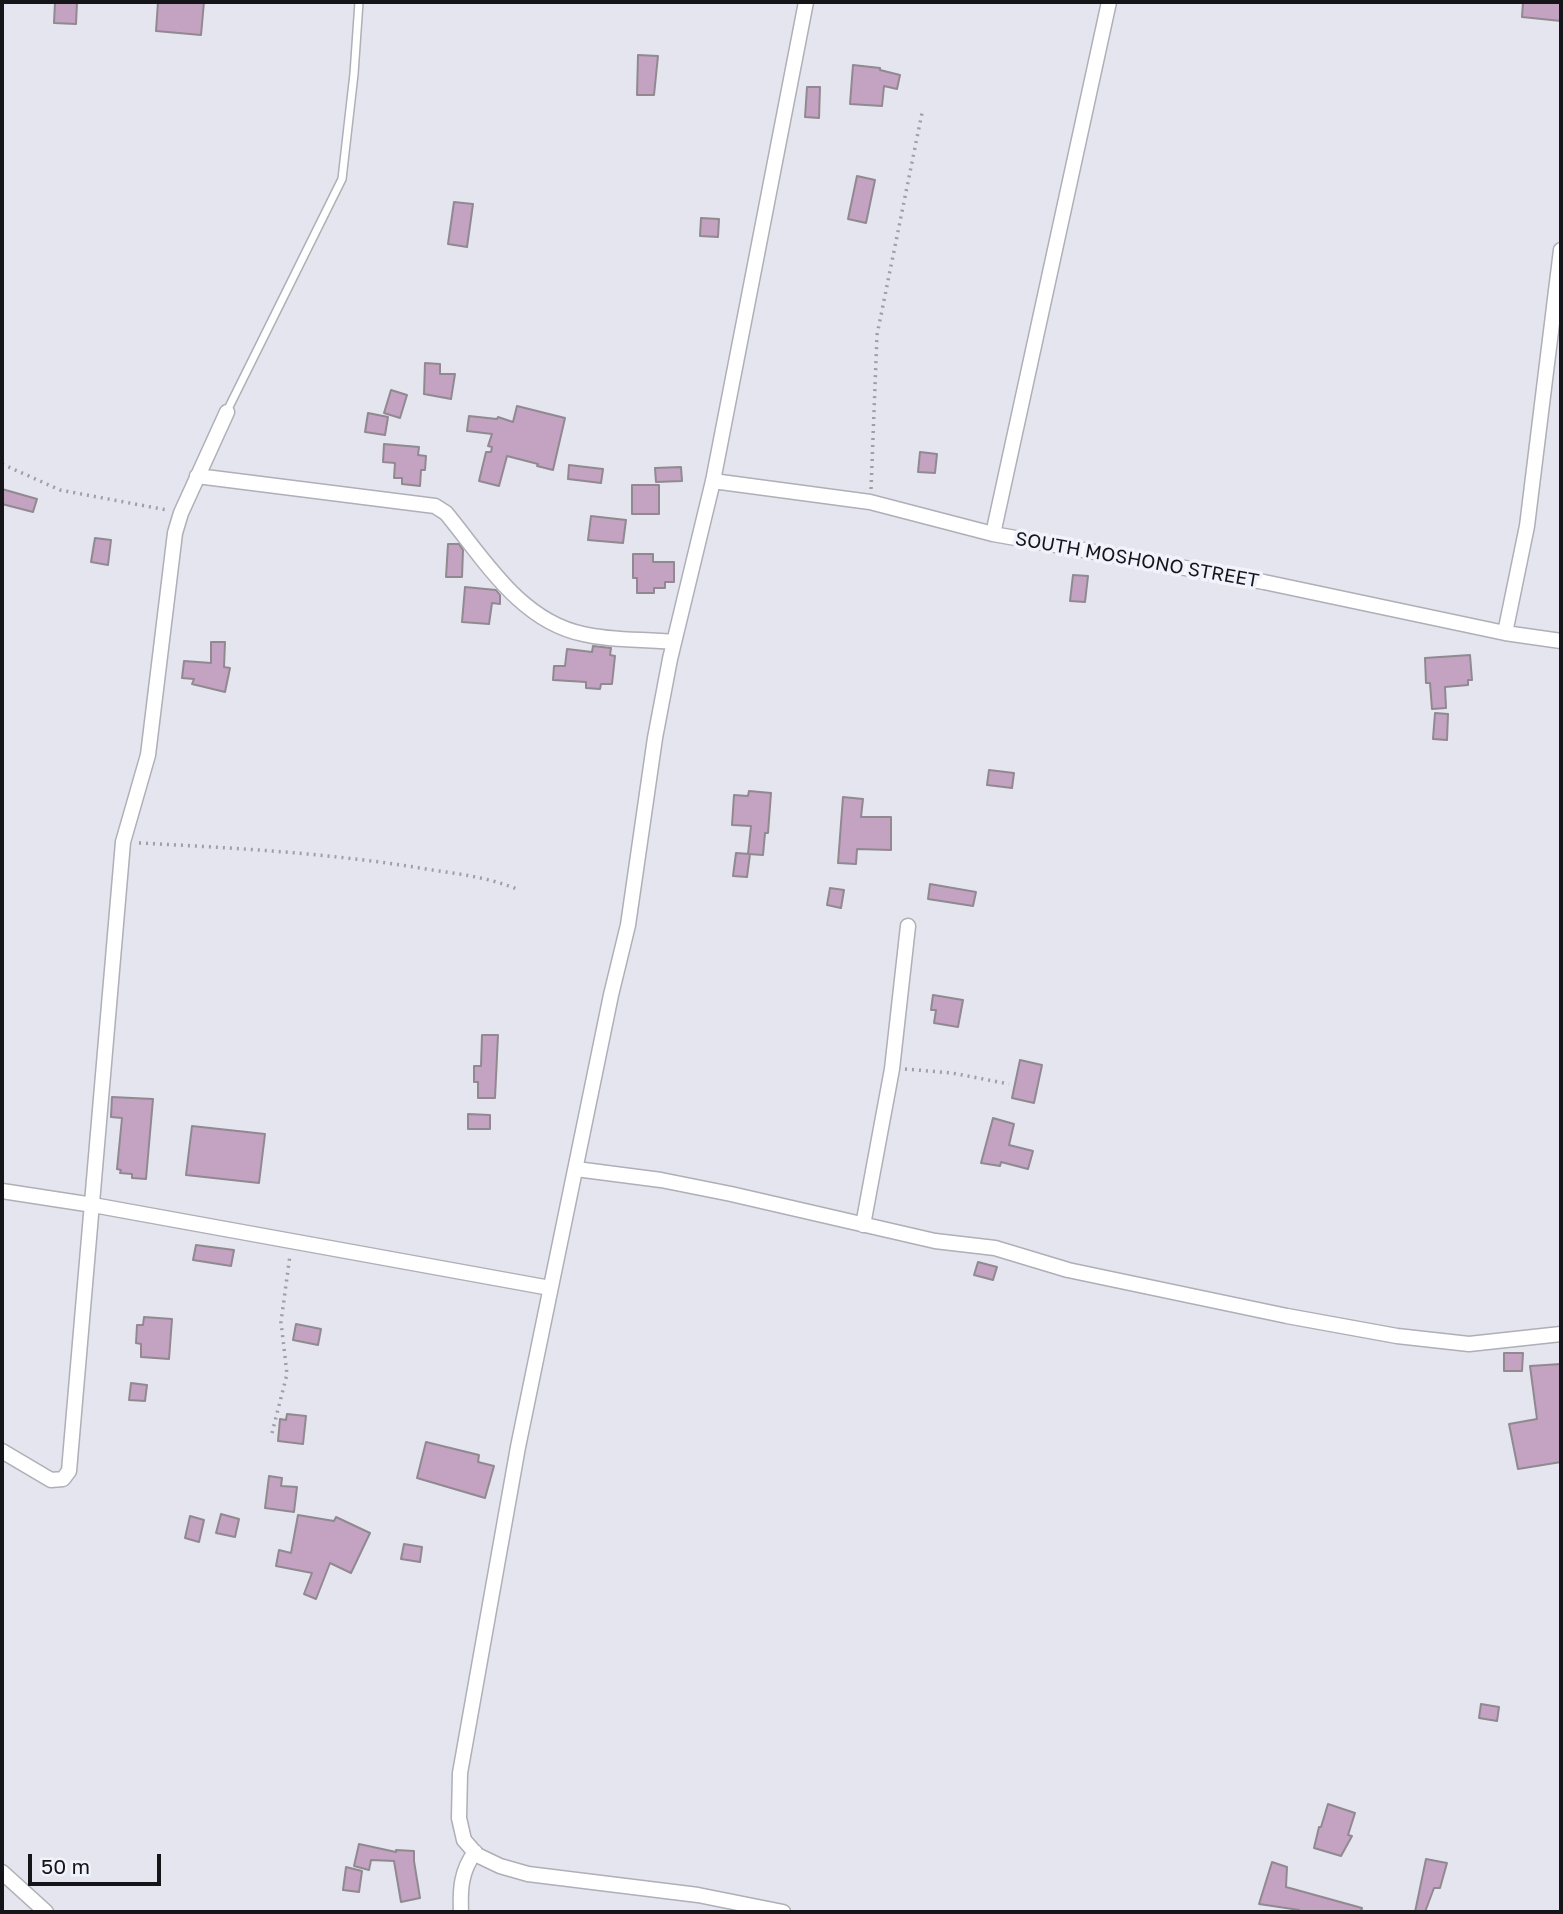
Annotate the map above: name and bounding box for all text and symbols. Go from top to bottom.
street label: SOUTH MOSHONO STREET [1013,527,1261,593]
scale bar [32,1840,164,1884]
text: 50 m [41,1853,90,1879]

